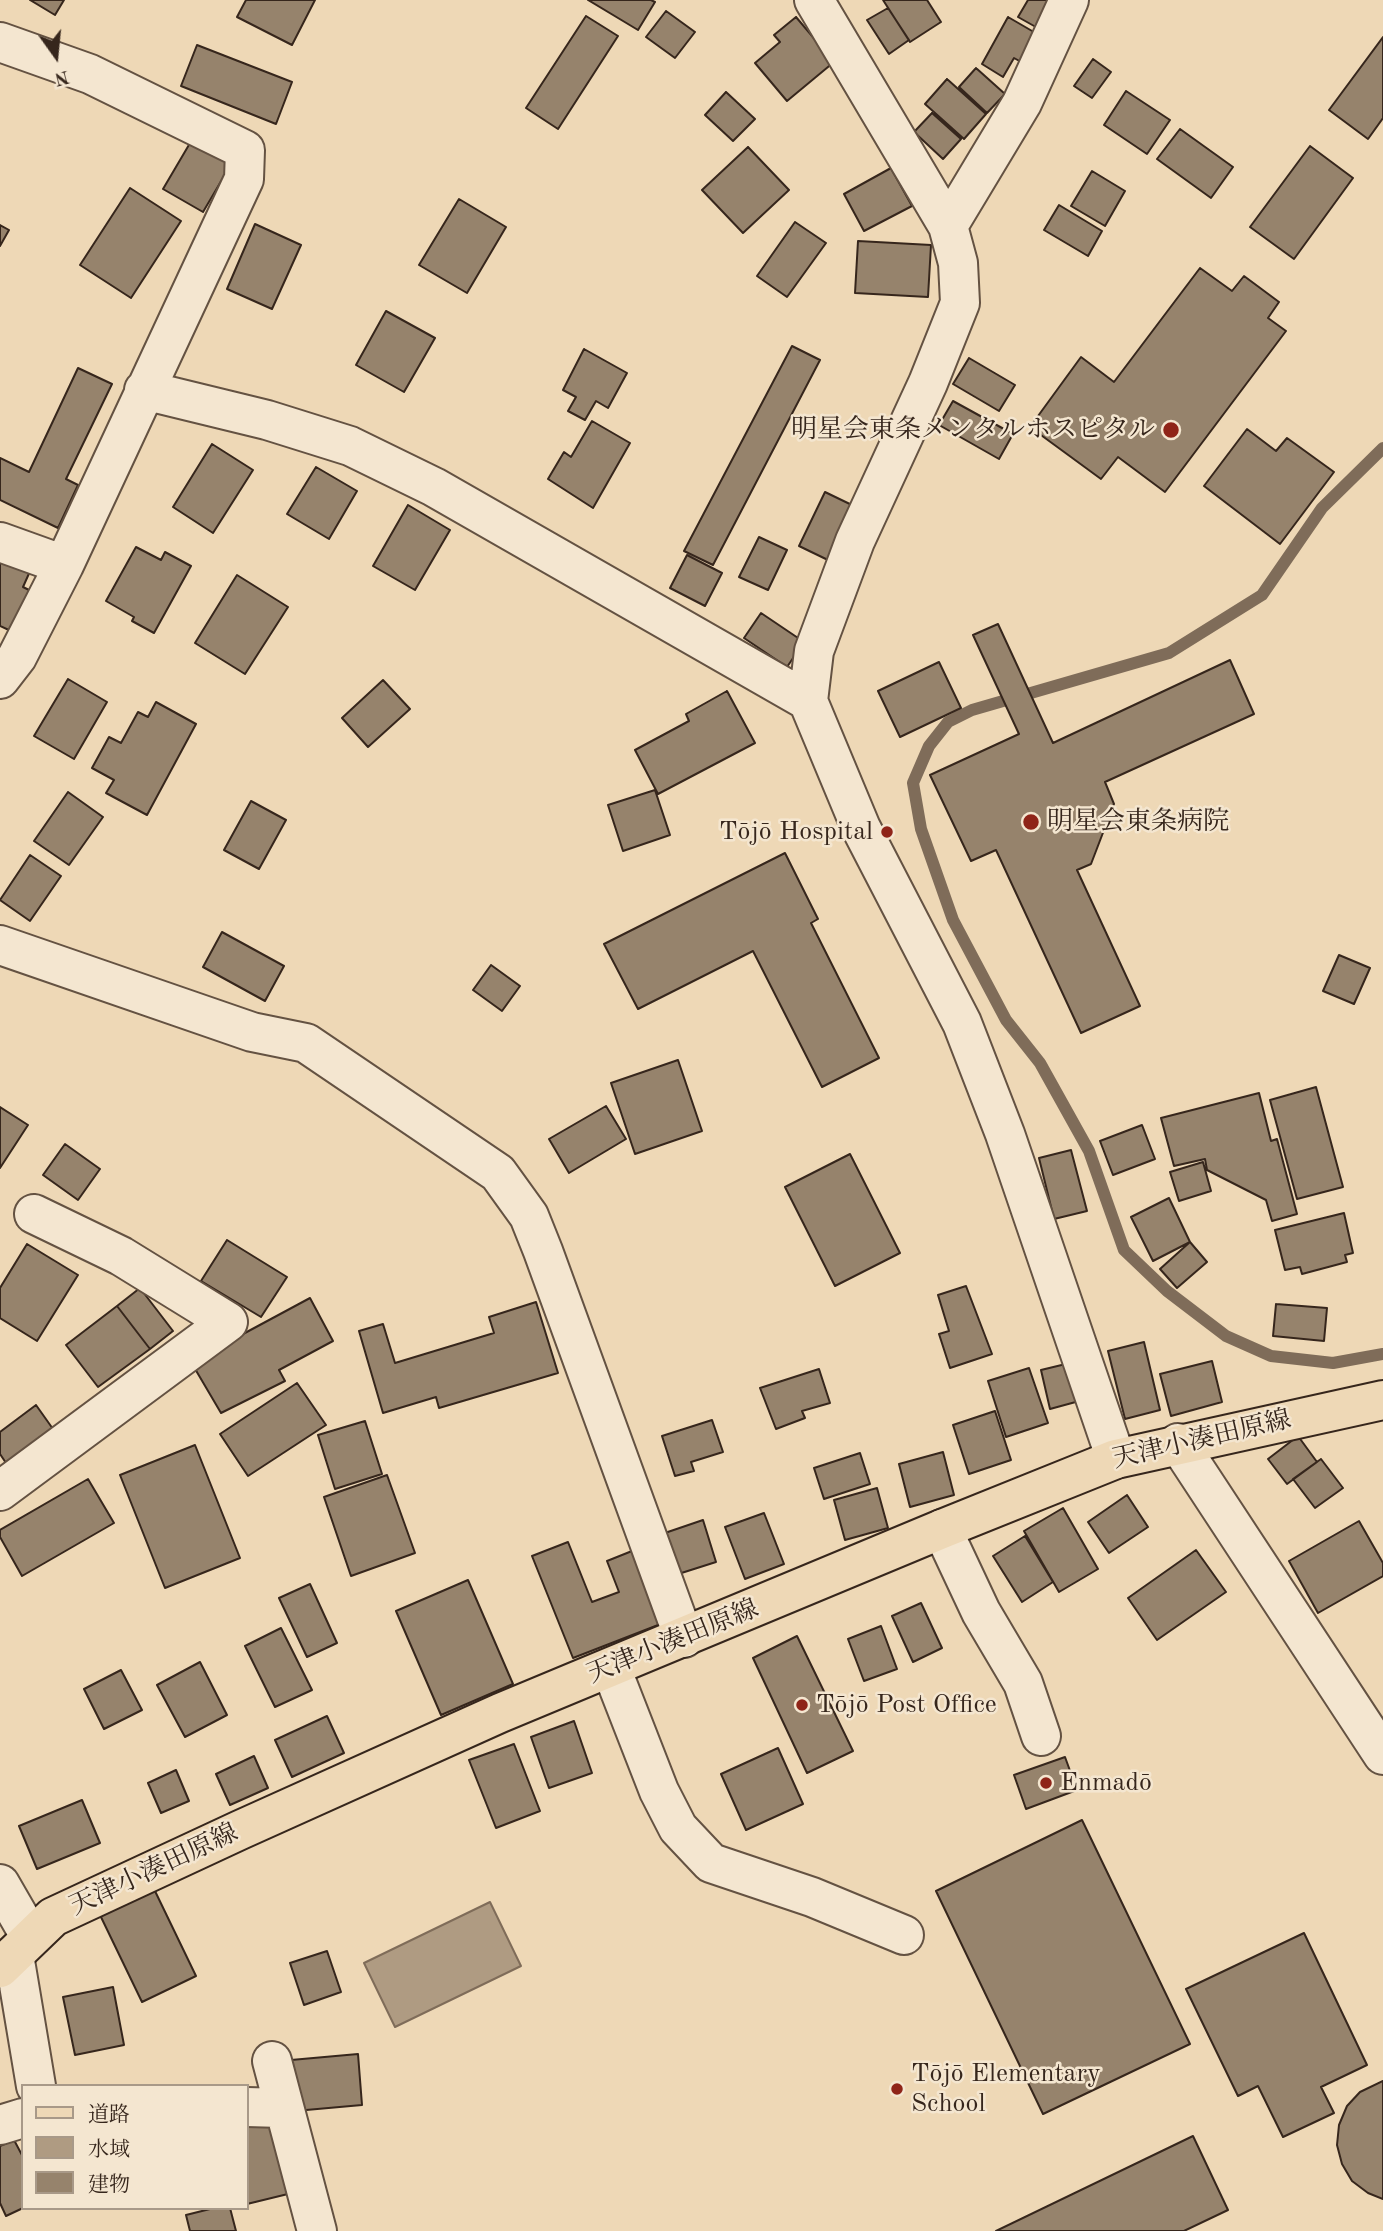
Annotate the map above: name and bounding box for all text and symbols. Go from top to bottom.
north arrow [21,21,91,91]
text: N [52,66,71,88]
place label: 明星会東条メンタルホスピタル [791,414,1155,446]
marker: 明星会東条メンタルホスピタル [1161,420,1181,440]
place label: 明星会東条病院 [1047,806,1229,838]
marker: 明星会東条病院 [1021,812,1041,832]
place label: Tōjō Hospital [719,816,873,848]
marker: Tōjō Hospital [879,824,895,840]
street label: 天津小湊田原線 [1110,1404,1294,1476]
street label: 天津小湊田原線 [583,1593,763,1691]
place label: Tōjō Post Office [816,1689,997,1721]
marker: Tōjō Post Office [794,1697,810,1713]
place label: Enmadō [1060,1767,1152,1799]
marker: Enmadō [1038,1775,1054,1791]
street label: 天津小湊田原線 [65,1817,243,1923]
place label: Tōjō Elementary School [911,2058,1101,2120]
marker: Tōjō Elementary School [889,2081,905,2097]
legend [21,2084,248,2210]
text: 道路 [88,2105,130,2126]
text: 水域 [88,2140,130,2161]
text: 建物 [88,2175,130,2196]

